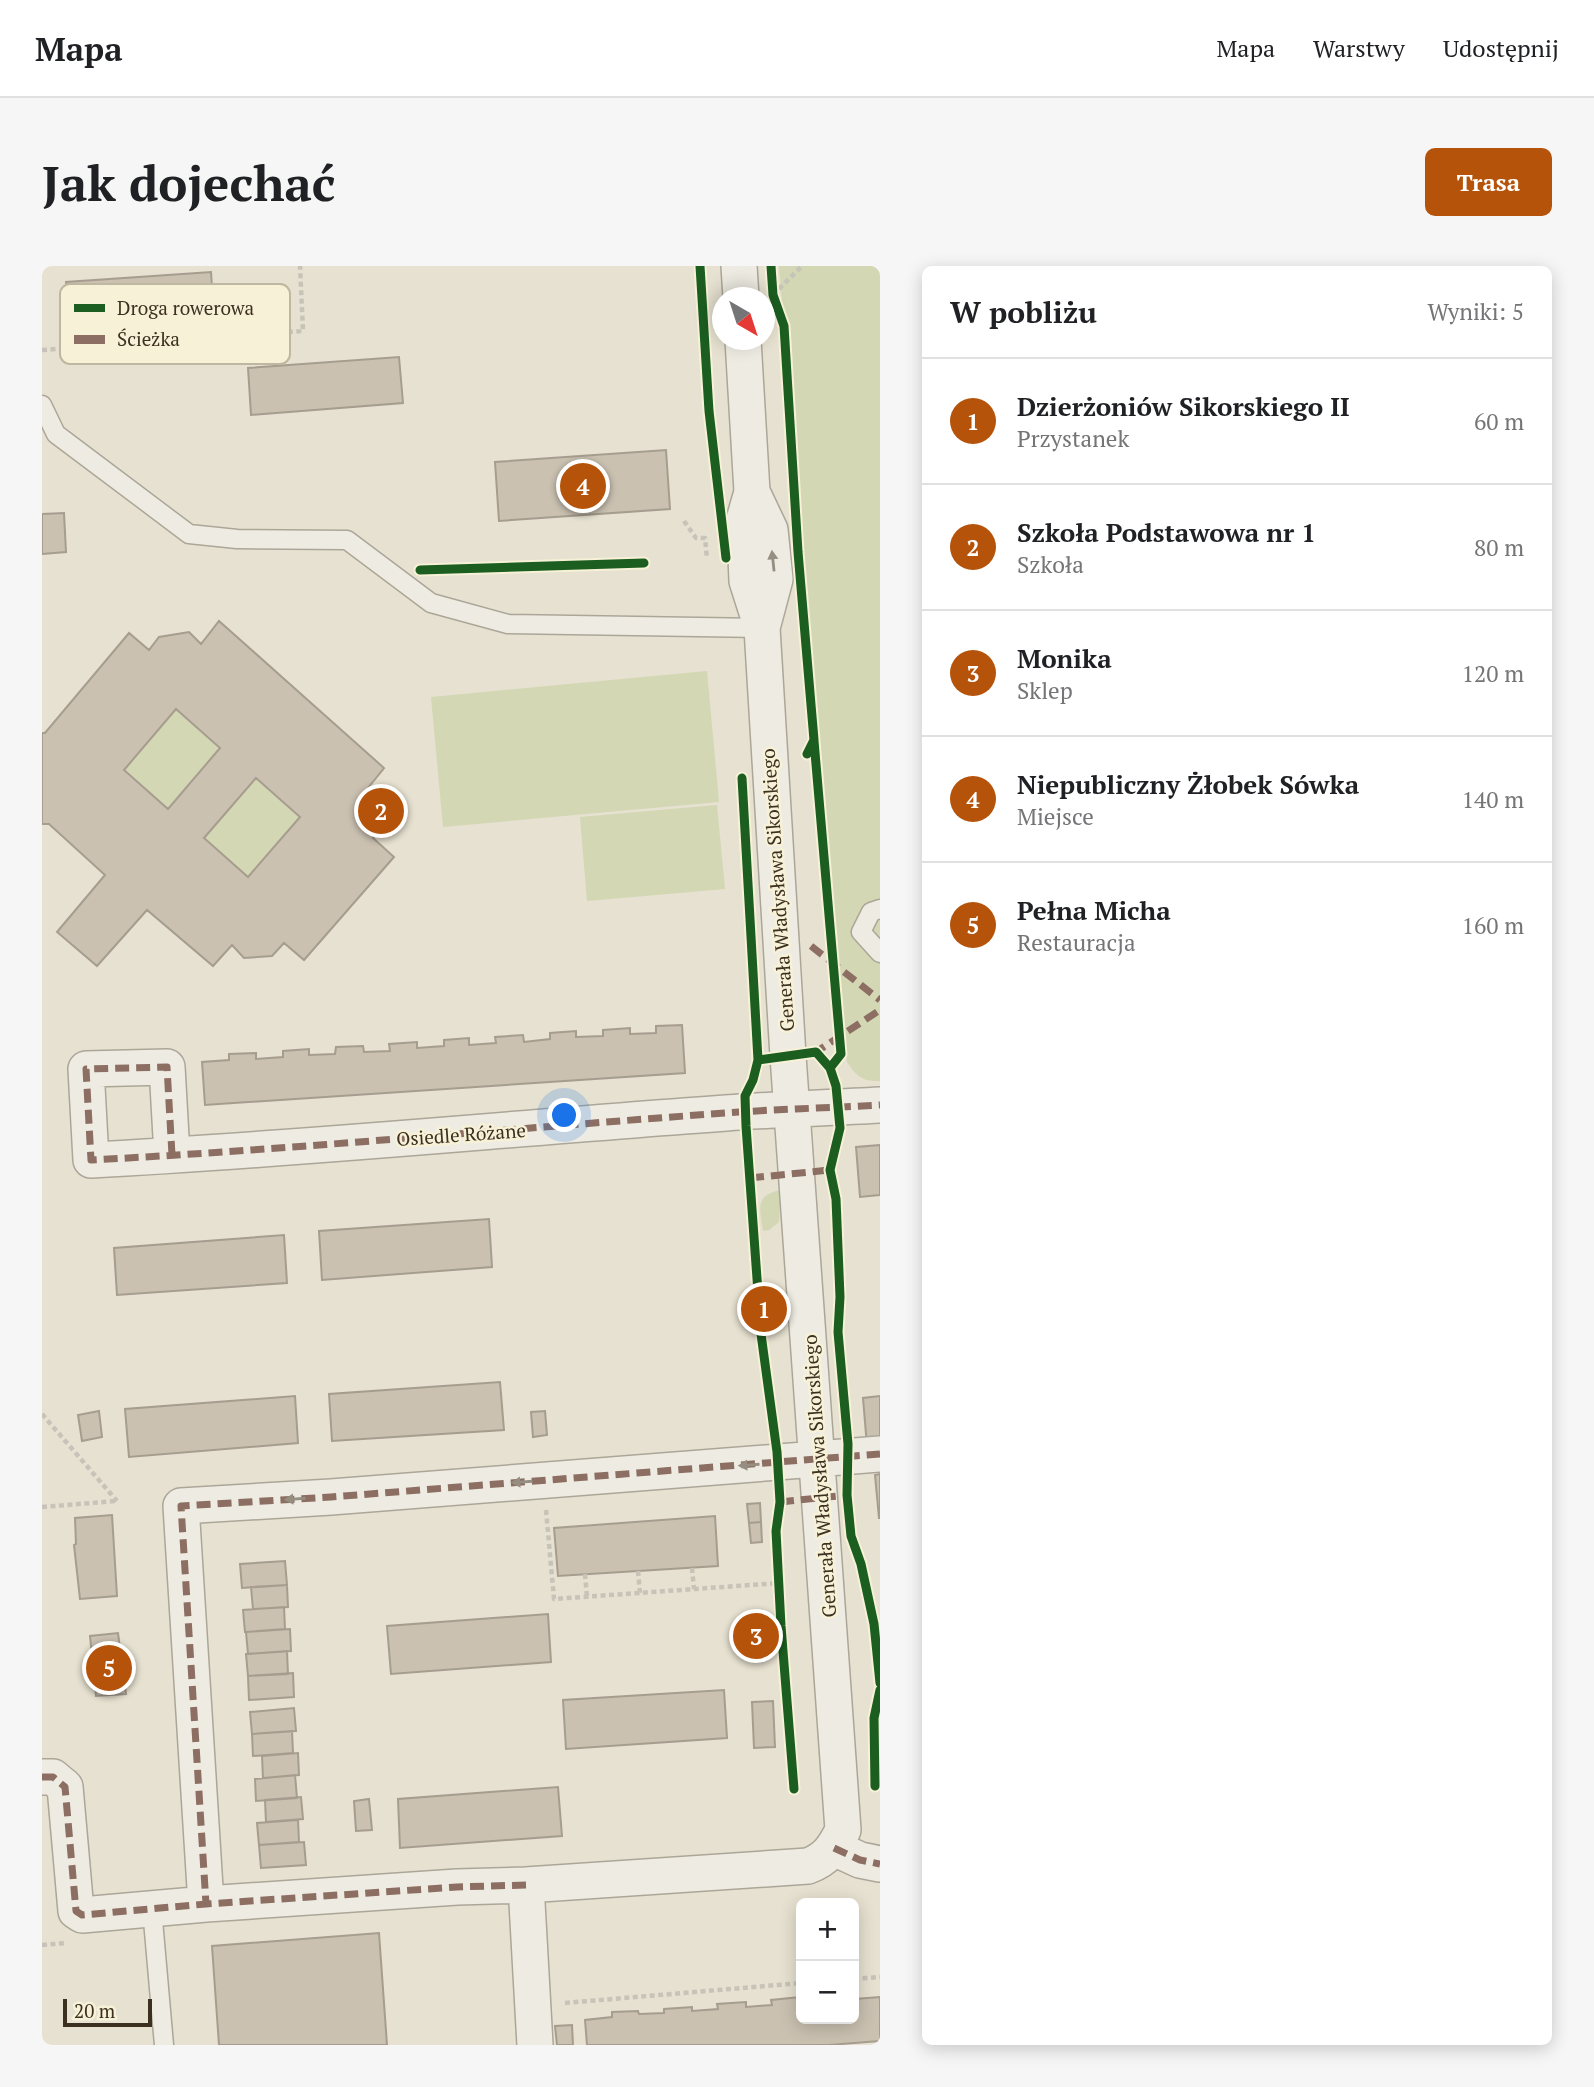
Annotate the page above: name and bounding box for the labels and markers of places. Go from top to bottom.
pin: 4 [560,460,606,512]
pin: 2 [358,785,404,837]
pin: 1 [741,1283,787,1335]
pin: 3 [733,1610,779,1662]
pin: 5 [86,1642,132,1694]

